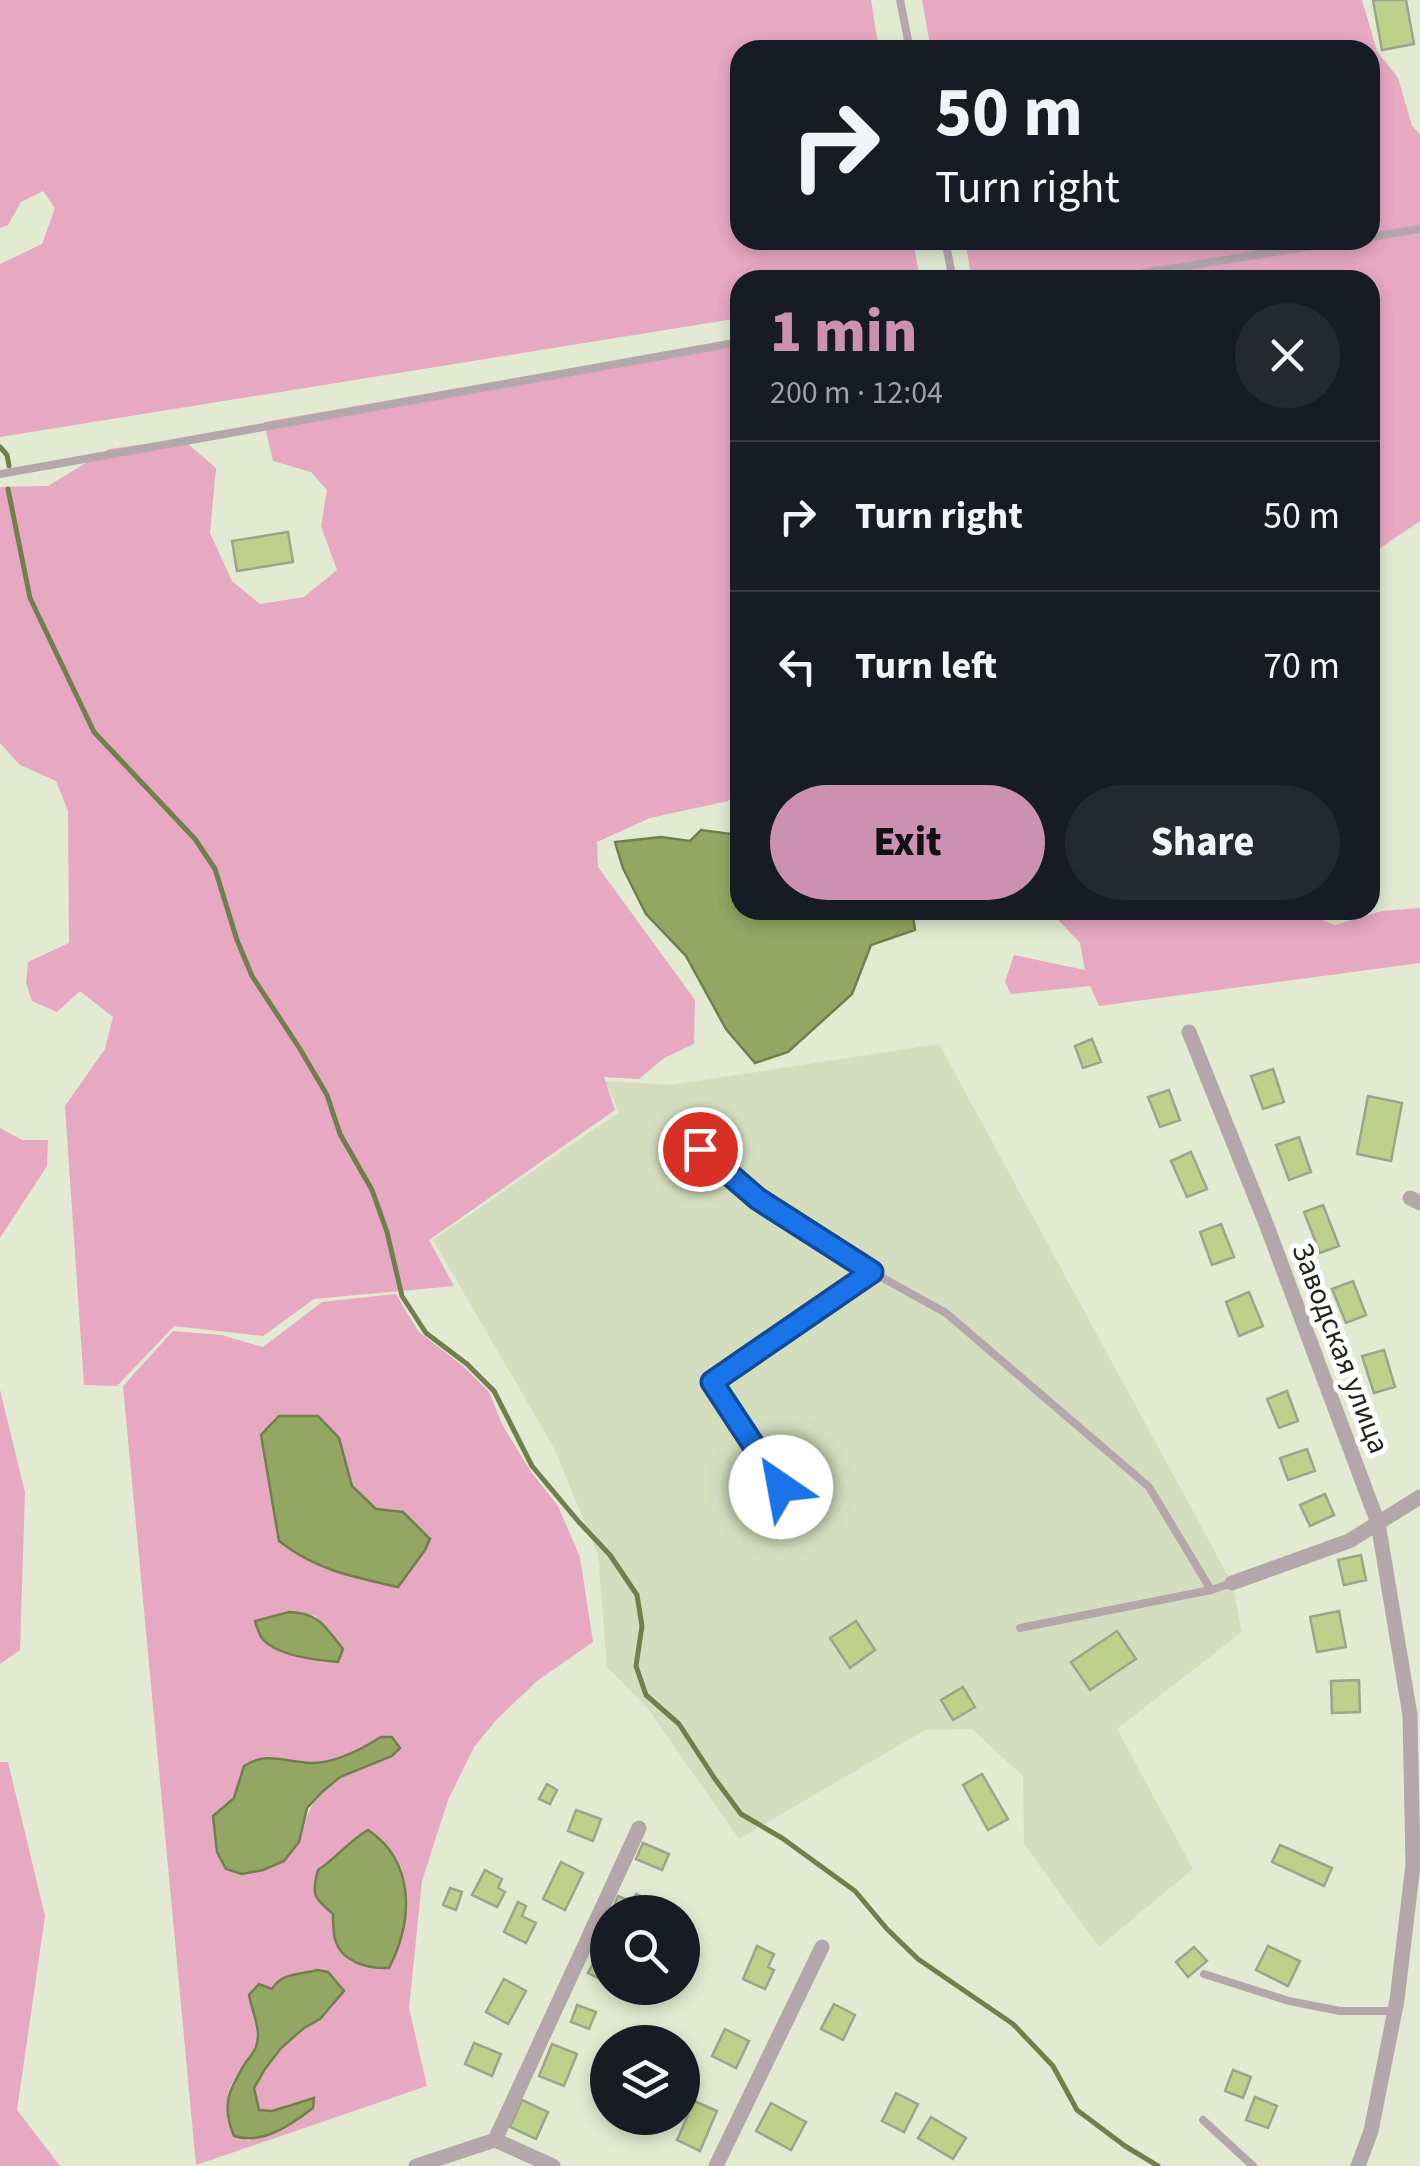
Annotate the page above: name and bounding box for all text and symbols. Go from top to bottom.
text: 50 m [935,63,1083,163]
icon: right [770,80,900,210]
text: Turn right [935,156,1120,220]
text: 1 min [770,290,917,375]
button: close [1235,303,1340,408]
text: 200 m · 12:04 [770,370,943,416]
icon: right [770,489,825,544]
text: Turn right [855,489,1023,543]
text: 50 m [1263,489,1340,543]
icon: left [770,639,825,694]
text: Turn left [855,639,997,693]
text: 70 m [1263,639,1340,693]
button: Exit [770,785,1045,900]
button: Share [1065,785,1340,900]
pin [658,1107,743,1192]
icon: arrive [673,1122,728,1177]
street label: Заводская улица [1281,1237,1400,1460]
position arrow [729,1435,833,1539]
map controls [590,1895,700,2135]
button: search [590,1895,700,2005]
button: layers [590,2025,700,2135]

